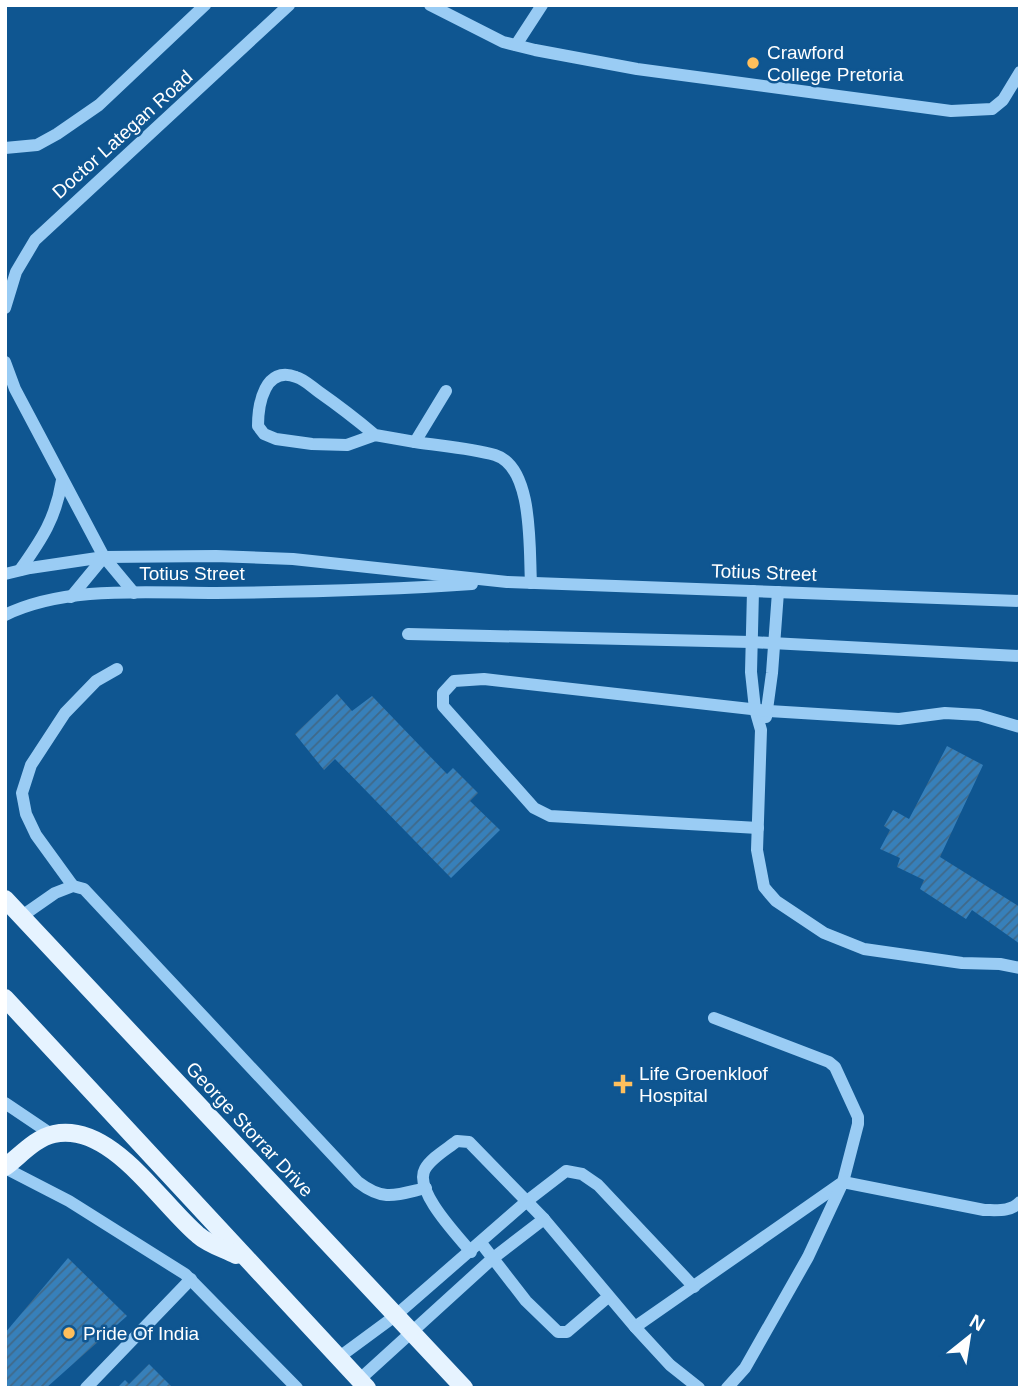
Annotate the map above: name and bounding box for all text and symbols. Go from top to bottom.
place label: Crawford College Pretoria [767,42,904,85]
marker: Crawford College Pretoria [745,55,761,71]
street label: Doctor Lategan Road [48,66,196,203]
street label: Totius Street [711,560,818,585]
street label: Totius Street [139,563,246,584]
street label: George Storrar Drive [182,1058,317,1201]
place label: Life Groenkloof Hospital [639,1063,769,1106]
marker: Life Groenkloof Hospital [613,1074,633,1094]
north arrow [934,1302,1004,1372]
text: N [966,1310,988,1335]
place label: Pride Of India [83,1323,200,1344]
marker: Pride Of India [61,1325,77,1341]

